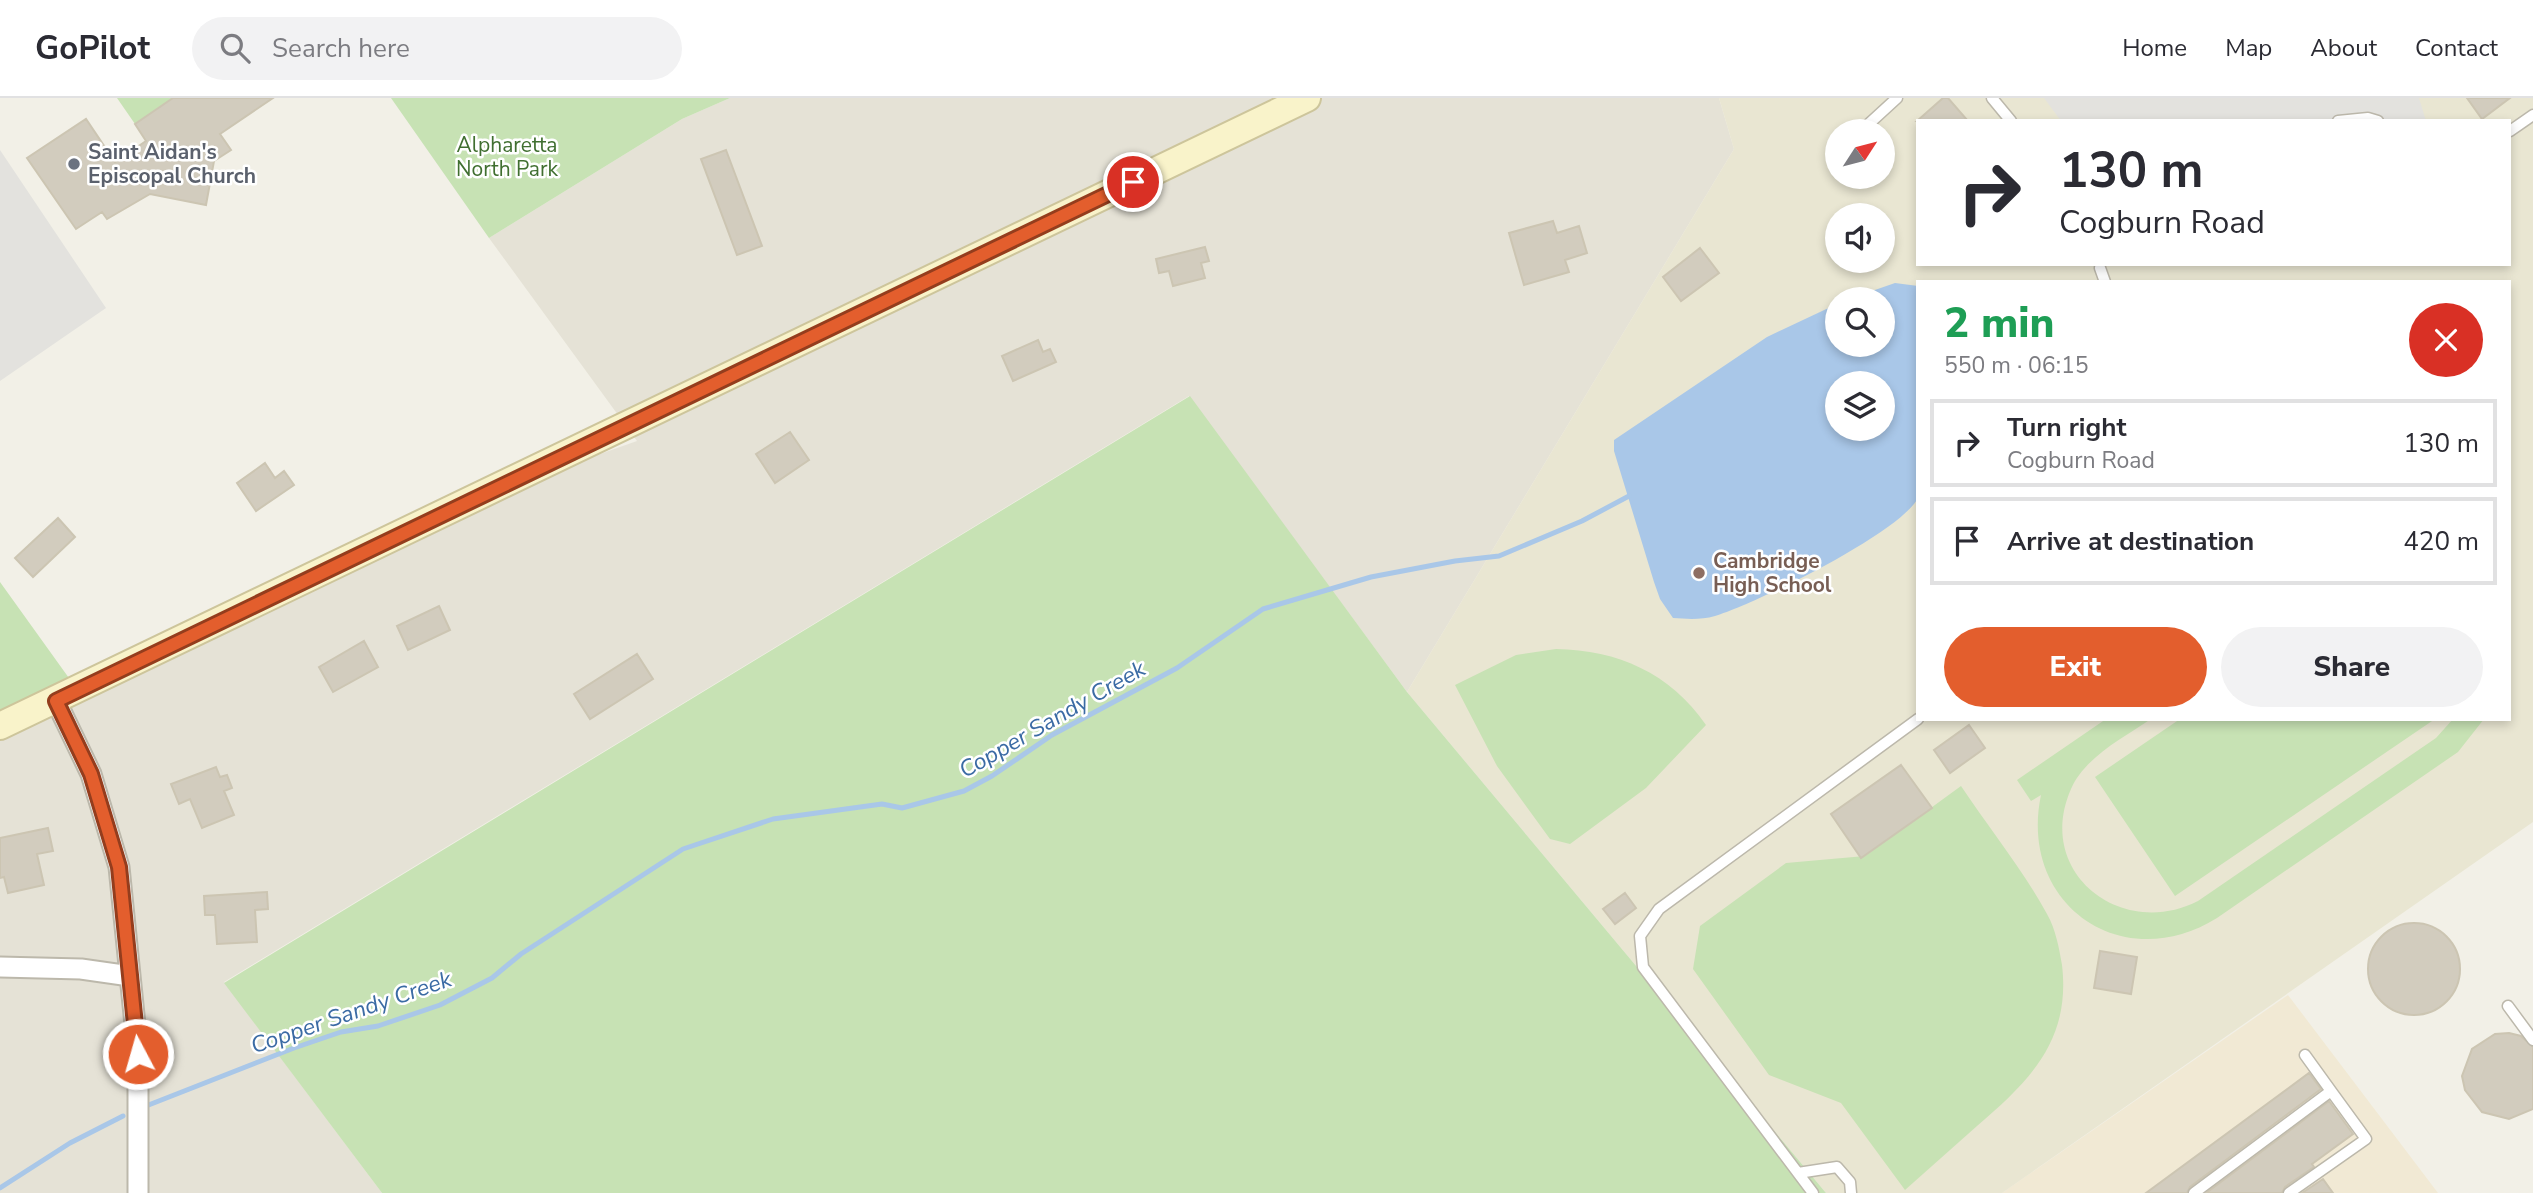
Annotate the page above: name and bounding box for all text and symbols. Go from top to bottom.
search box [192,17,682,80]
text: GoPilot [35,26,150,71]
icon: search [216,29,254,67]
text: Search here [272,31,410,66]
text: Home [2122,32,2187,64]
text: Map [2225,32,2272,64]
text: About [2310,32,2377,64]
text: Contact [2415,32,2498,64]
north arrow [1825,119,1895,189]
map controls [1825,119,1895,441]
park label: Alpharetta North Park [456,131,558,183]
text: 130 m [2059,137,2203,204]
place label: Saint Aidan's Episcopal Church [88,138,256,190]
icon: right [1944,147,2035,238]
pin [1103,152,1163,212]
marker: Saint Aidan's Episcopal Church [66,156,82,172]
icon: arrive [1114,163,1152,201]
text: Cogburn Road [2059,201,2265,244]
button: sound [1825,203,1895,273]
button: search [1825,287,1895,357]
text: 2 min [1944,295,2054,352]
button: close [2409,303,2483,377]
text: 550 m · 06:15 [1944,350,2089,381]
button: layers [1825,371,1895,441]
text: Turn right [2007,410,2126,445]
icon: right [1948,424,1986,462]
text: 130 m [2403,426,2479,461]
text: Cogburn Road [2007,445,2155,476]
icon: arrive [1948,522,1986,560]
text: Arrive at destination [2007,524,2254,559]
text: 420 m [2403,524,2479,559]
place label: Cambridge High School [1713,547,1832,599]
marker: Cambridge High School [1691,565,1707,581]
button: Exit [1944,627,2207,707]
button: Share [2221,627,2483,707]
water label: Copper Sandy Creek [953,653,1152,786]
water label: Copper Sandy Creek [246,963,456,1061]
position arrow [101,1017,175,1091]

